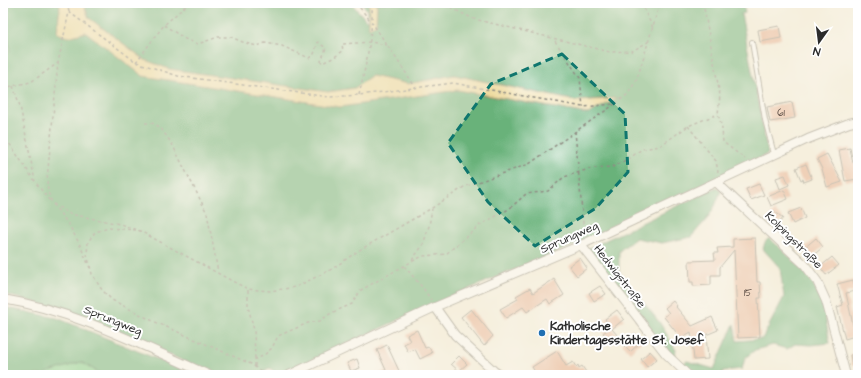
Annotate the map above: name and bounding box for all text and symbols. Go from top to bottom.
north arrow [799,22,839,62]
text: N [811,43,822,59]
house number: 61 [777,106,785,120]
street label: Kolpingstraße [760,208,827,274]
street label: Sprungweg [538,217,601,259]
street label: Hedwigstraße [589,241,650,313]
house number: 15 [744,286,752,300]
street label: Sprungweg [81,301,145,341]
place label: Katholische Kindertagesstätte St. Josef [550,318,705,351]
marker: Katholische Kindertagesstätte St. Josef [537,328,547,338]

